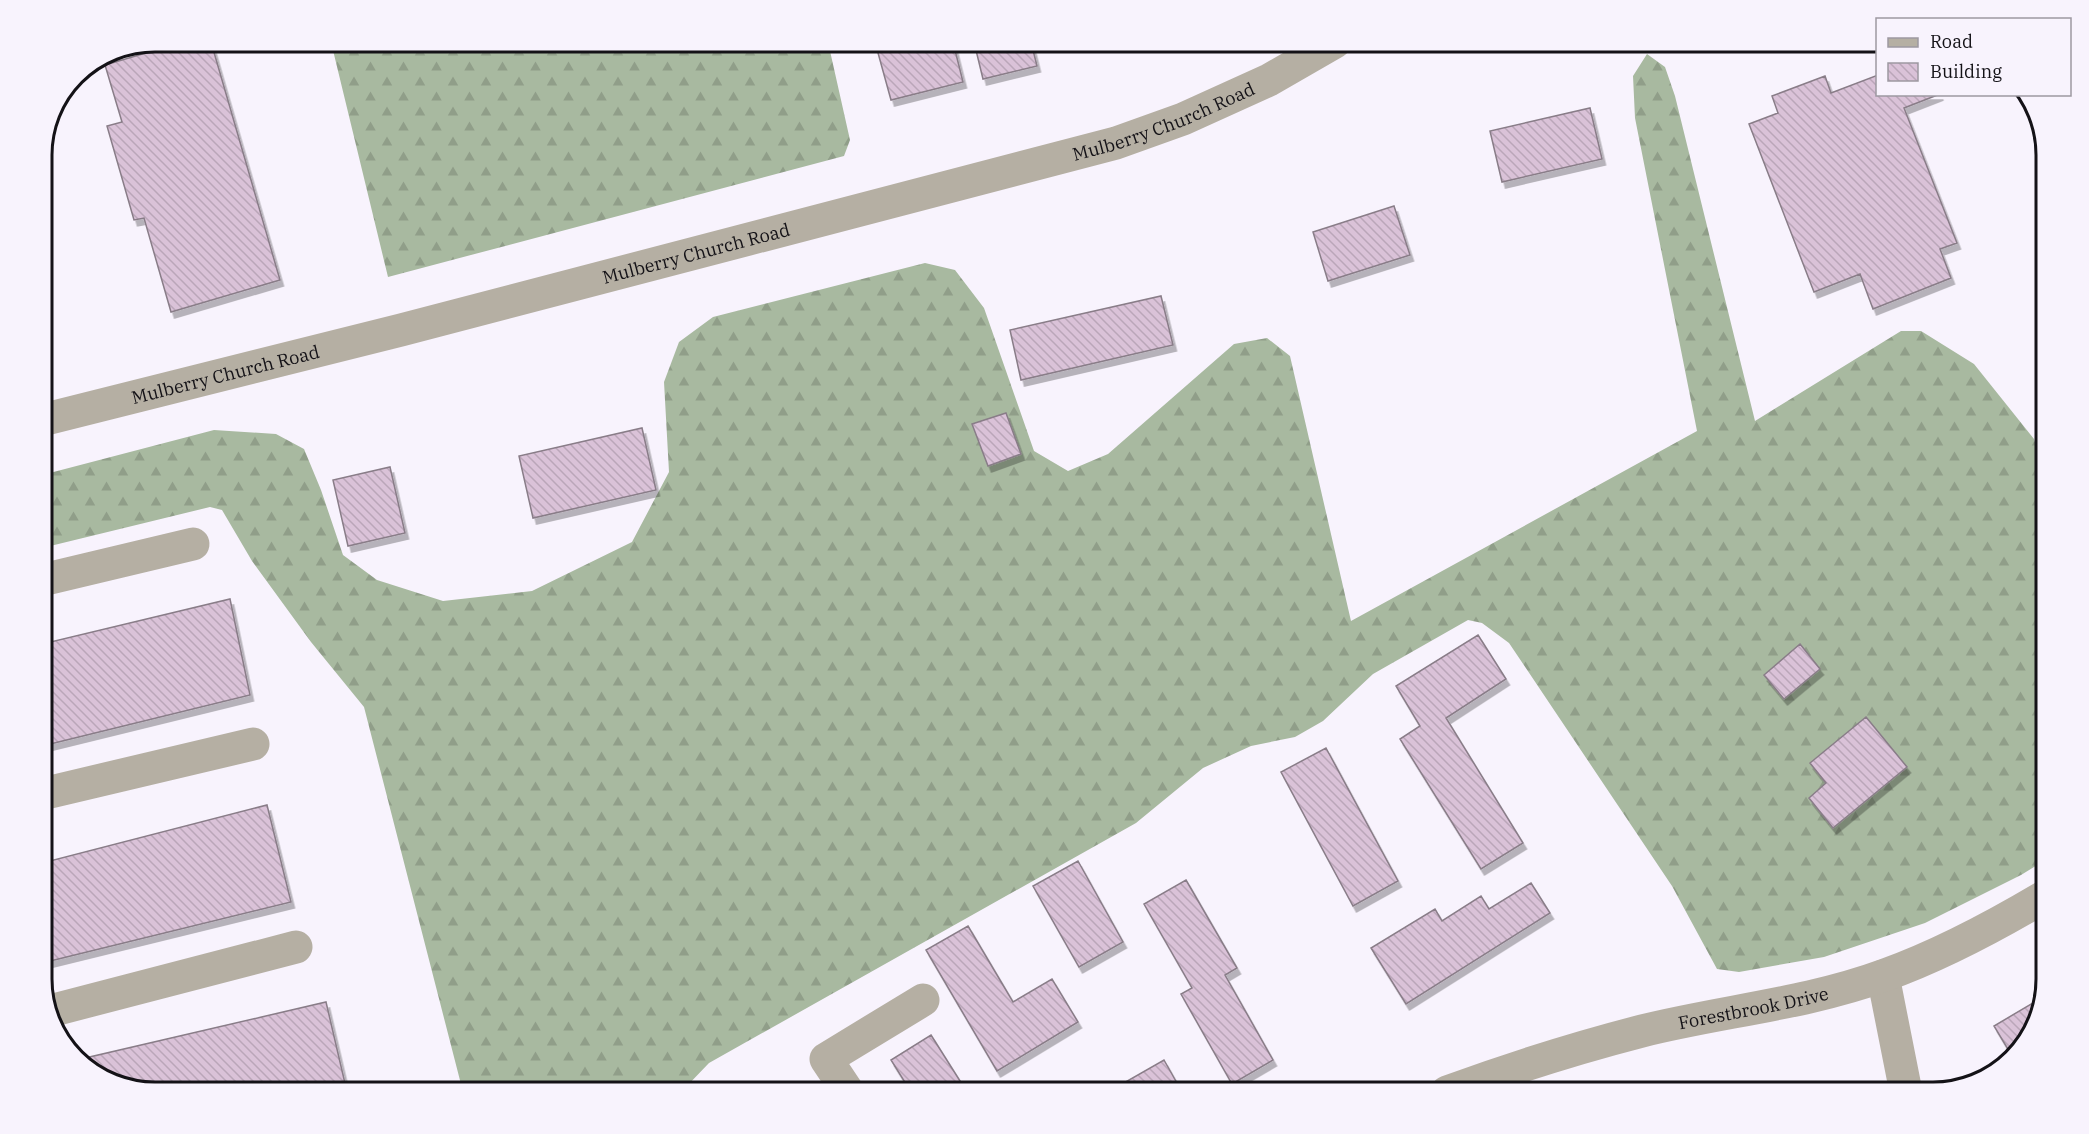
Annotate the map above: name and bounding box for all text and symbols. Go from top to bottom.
legend [1876,18,2071,96]
text: Road [1930,30,1973,53]
text: Building [1930,60,2002,83]
street label: Mulberry Church Road [1070,77,1258,165]
street label: Mulberry Church Road [600,217,792,288]
street label: Mulberry Church Road [129,339,322,409]
street label: Forestbrook Drive [1676,981,1831,1034]

